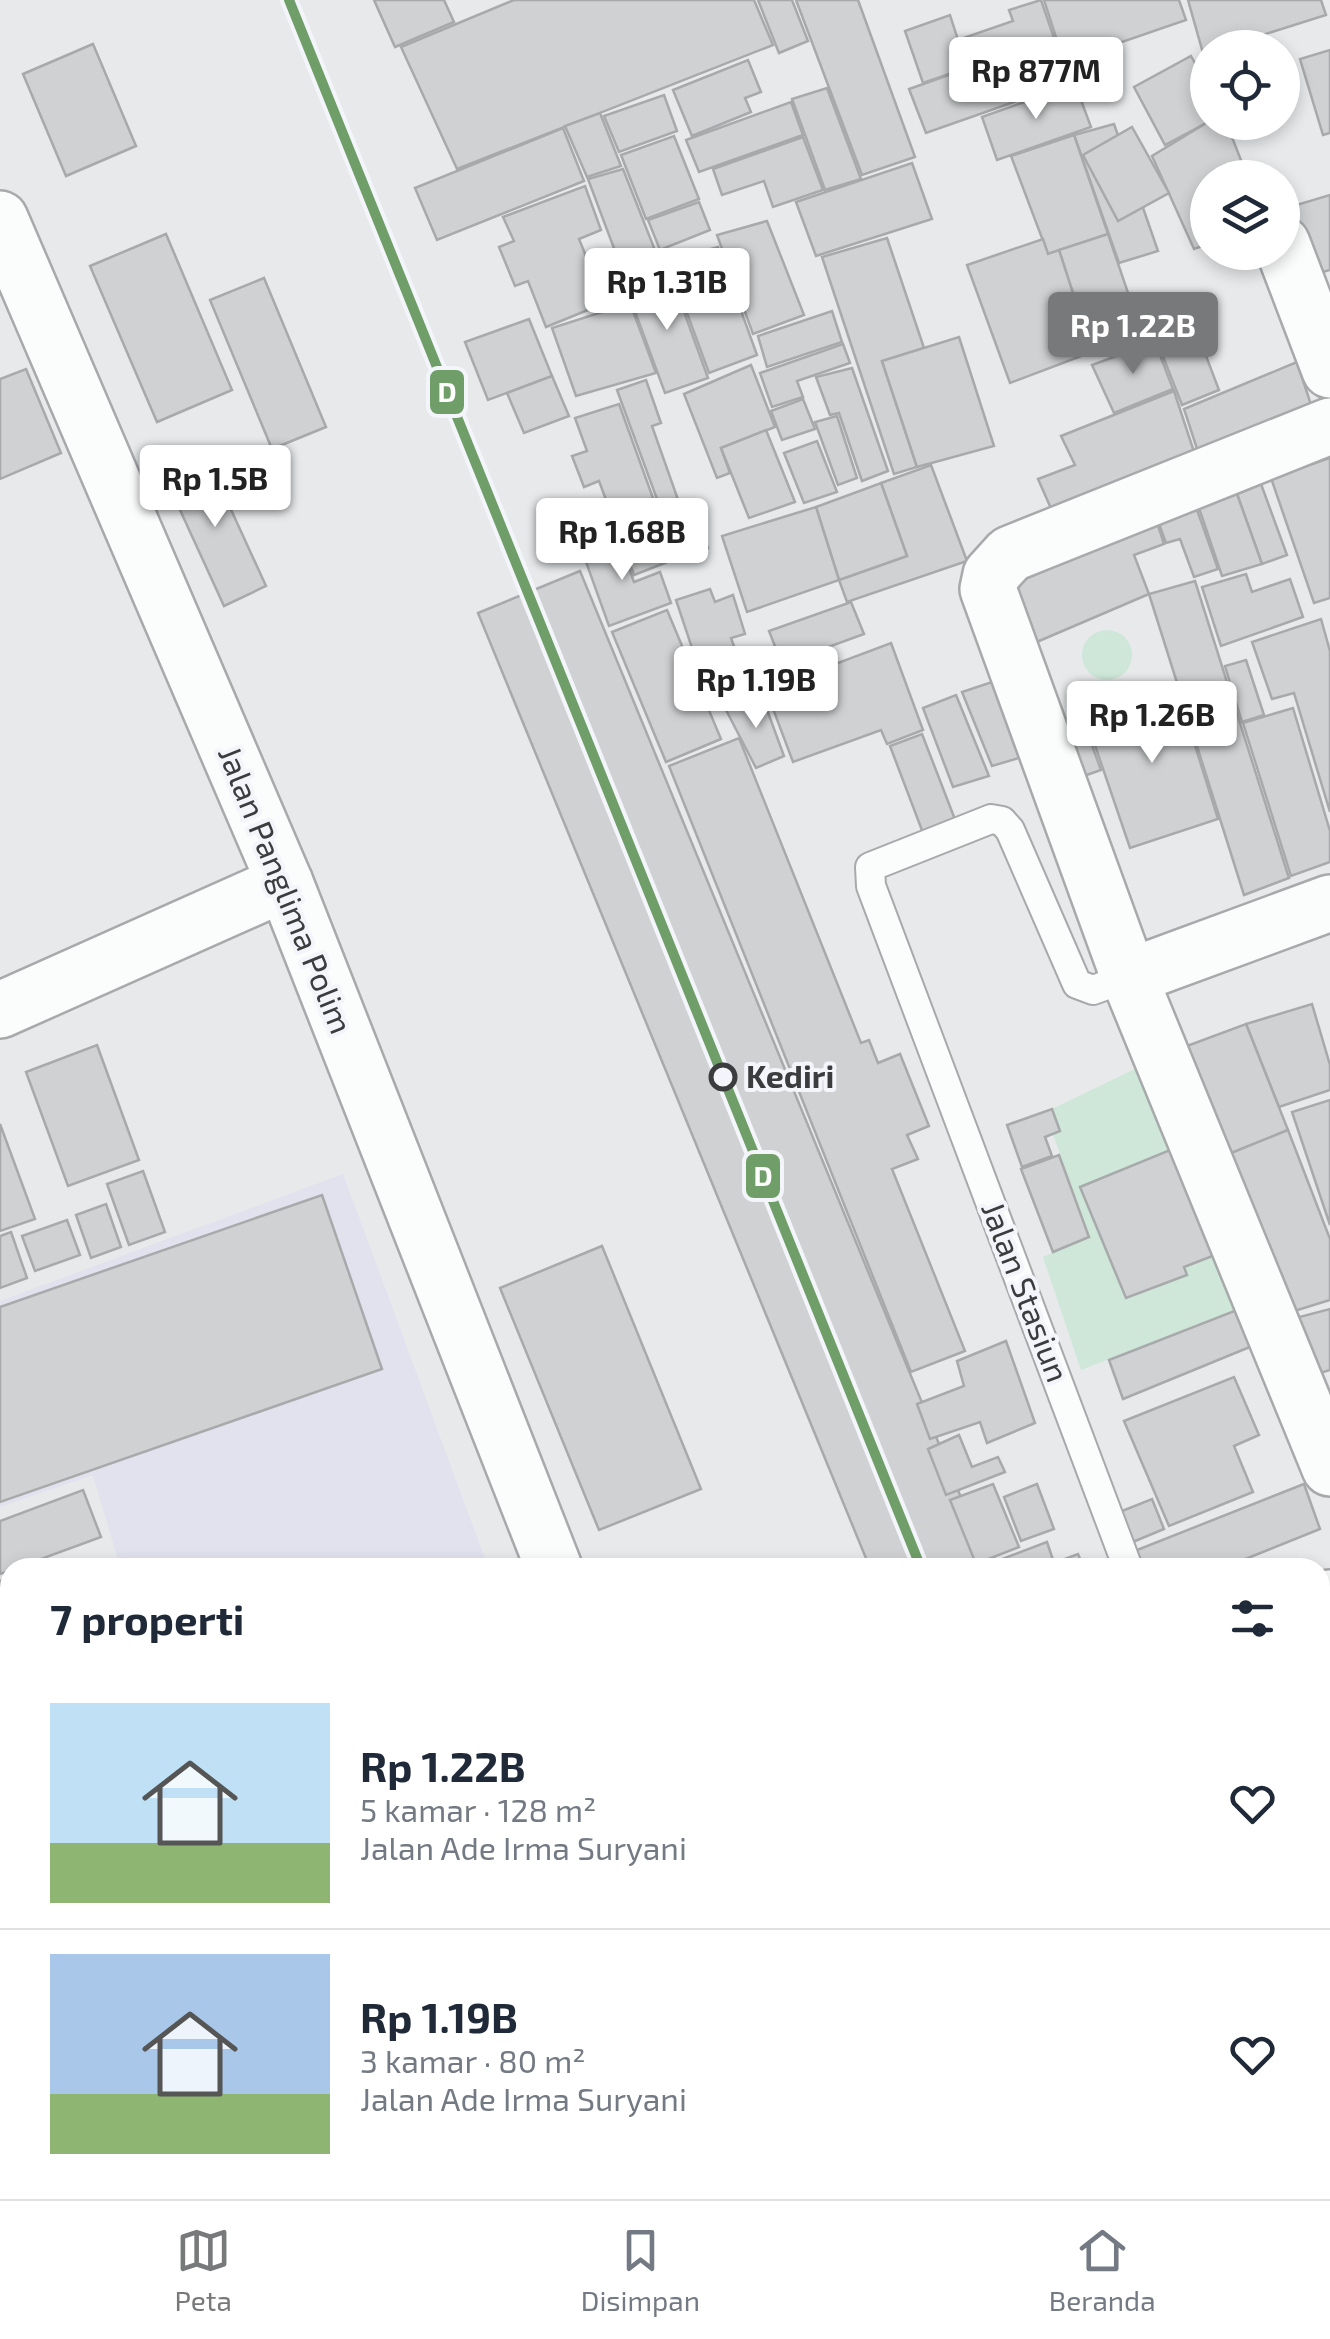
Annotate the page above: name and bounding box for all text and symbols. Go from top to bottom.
map controls [1190,30,1300,270]
button: locate [1190,30,1300,140]
pin: Rp 877M [944,37,1128,122]
text: Rp 877M [971,50,1101,88]
button: layers [1190,160,1300,270]
pin: Rp 1.31B [564,248,770,333]
text: Rp 1.31B [607,261,727,299]
pin: Rp 1.22B [1030,292,1236,377]
text: Rp 1.22B [1070,305,1196,343]
line badge: D [428,368,466,416]
text: D [437,374,457,408]
pin: Rp 1.5B [123,445,307,530]
text: Rp 1.5B [162,458,268,496]
pin: Rp 1.68B [519,498,725,583]
text: Rp 1.68B [558,511,686,549]
pin: Rp 1.19B [653,646,859,731]
text: Rp 1.19B [696,659,816,697]
pin: Rp 1.26B [1049,681,1255,766]
text: Rp 1.26B [1089,694,1215,732]
street label: Jalan Panglima Polim [212,740,362,1038]
place label: Kediri [746,1056,834,1094]
marker: Kediri [710,1064,736,1090]
line badge: D [744,1152,782,1200]
text: D [753,1158,773,1192]
street label: Jalan Stasiun [975,1196,1079,1387]
icon: filters [1225,1591,1280,1646]
text: 7 properti [50,1593,244,1643]
text: Rp 1.22B [360,1740,526,1790]
icon: home [130,1743,250,1863]
icon: heart [1225,1776,1280,1831]
text: 5 kamar · 128 m² [360,1790,596,1828]
text: Jalan Ade Irma Suryani [360,1828,687,1866]
text: Rp 1.19B [360,1991,518,2041]
icon: home [130,1994,250,2114]
icon: heart [1225,2027,1280,2082]
text: 3 kamar · 80 m² [360,2041,586,2079]
text: Jalan Ade Irma Suryani [360,2079,687,2117]
tab: Peta [174,2223,232,2317]
tab: Disimpan [581,2223,700,2317]
tab: Beranda [1049,2223,1156,2317]

